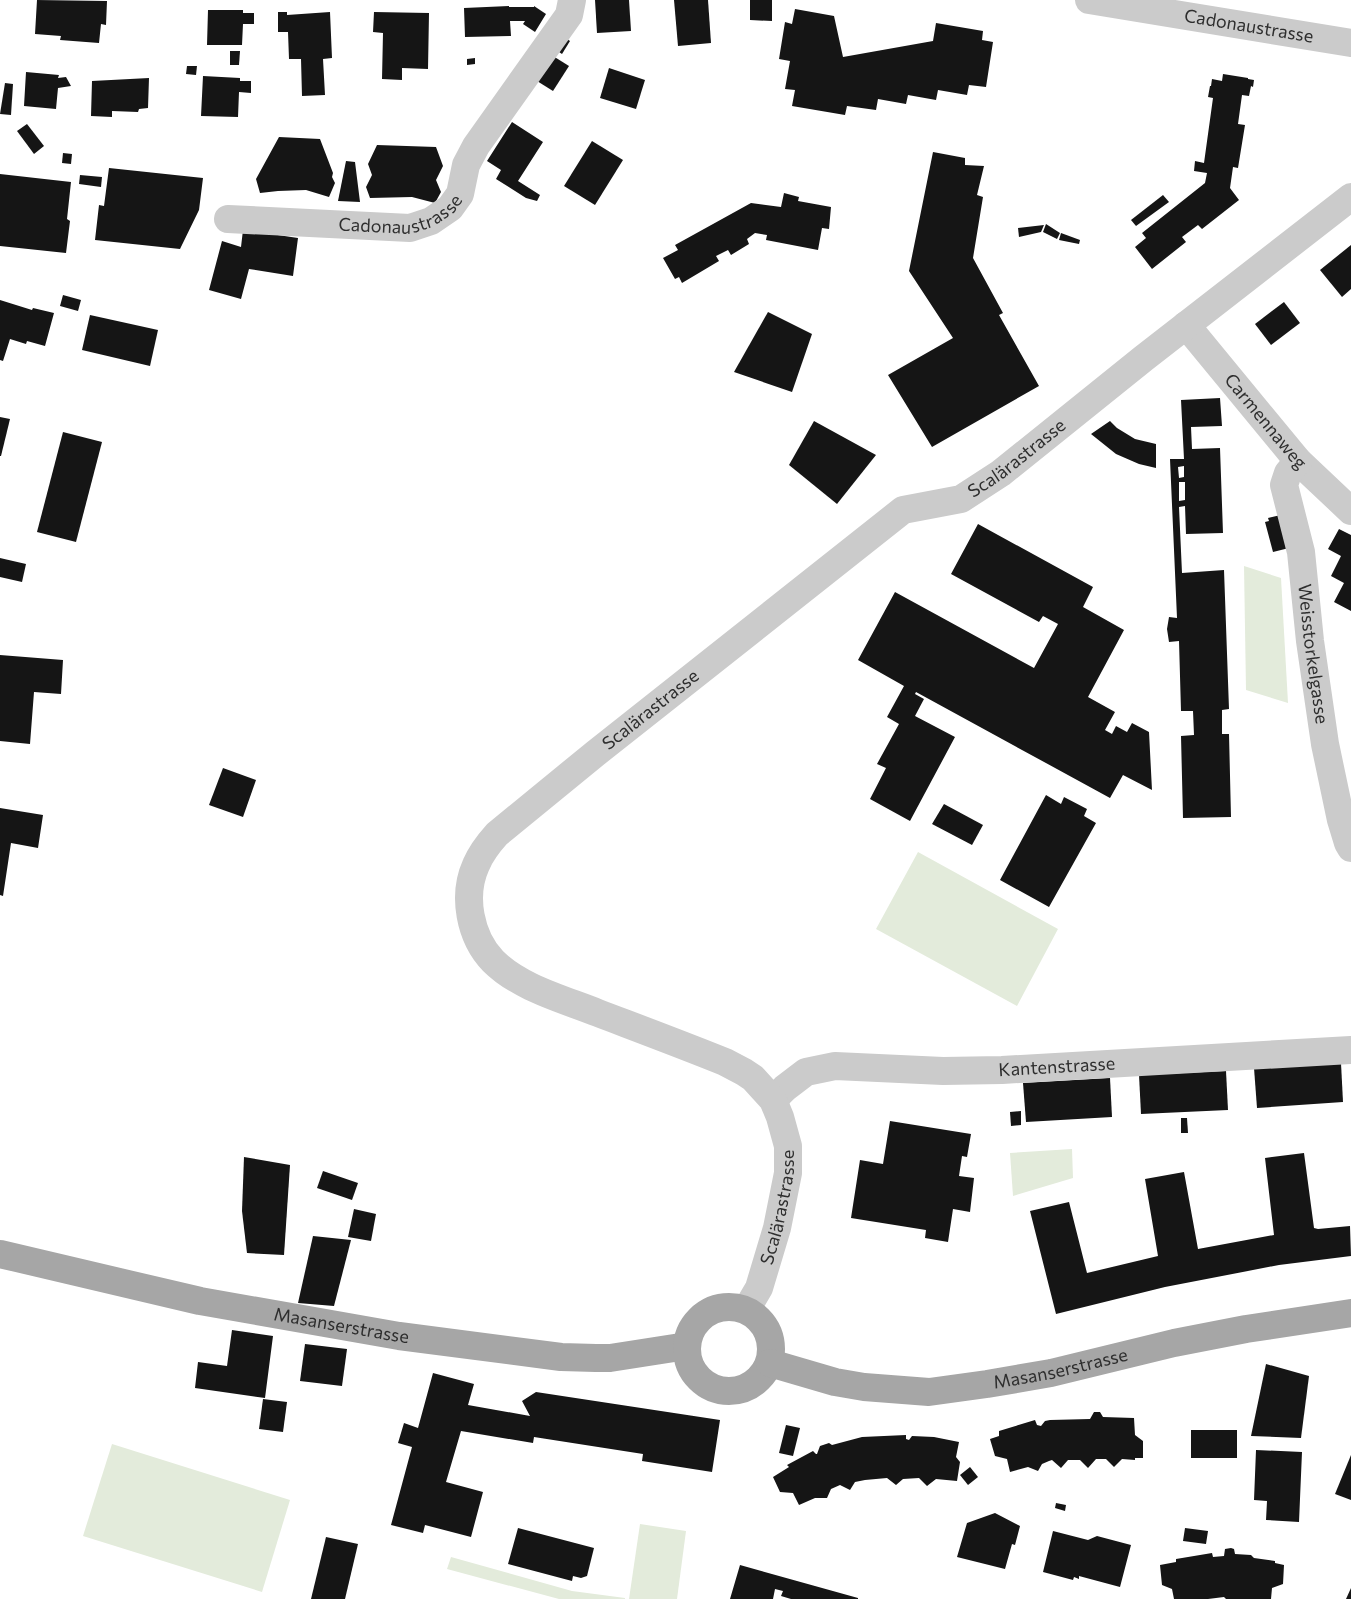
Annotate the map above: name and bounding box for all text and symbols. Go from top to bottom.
street label: Cadonaustrasse [1183,4,1315,47]
street label: Cadonaustrasse [338,190,466,238]
street label: Carmennaweg [1220,369,1312,474]
street label: Scalärastrasse [963,414,1070,502]
street label: Weisstorkelgasse [1294,583,1334,725]
street label: Scalärastrasse [597,664,703,754]
street label: Kantenstrasse [998,1052,1116,1080]
street label: Scalärastrasse [755,1150,798,1267]
street label: Masanserstrasse [272,1302,410,1347]
street label: Masanserstrasse [992,1343,1130,1393]

